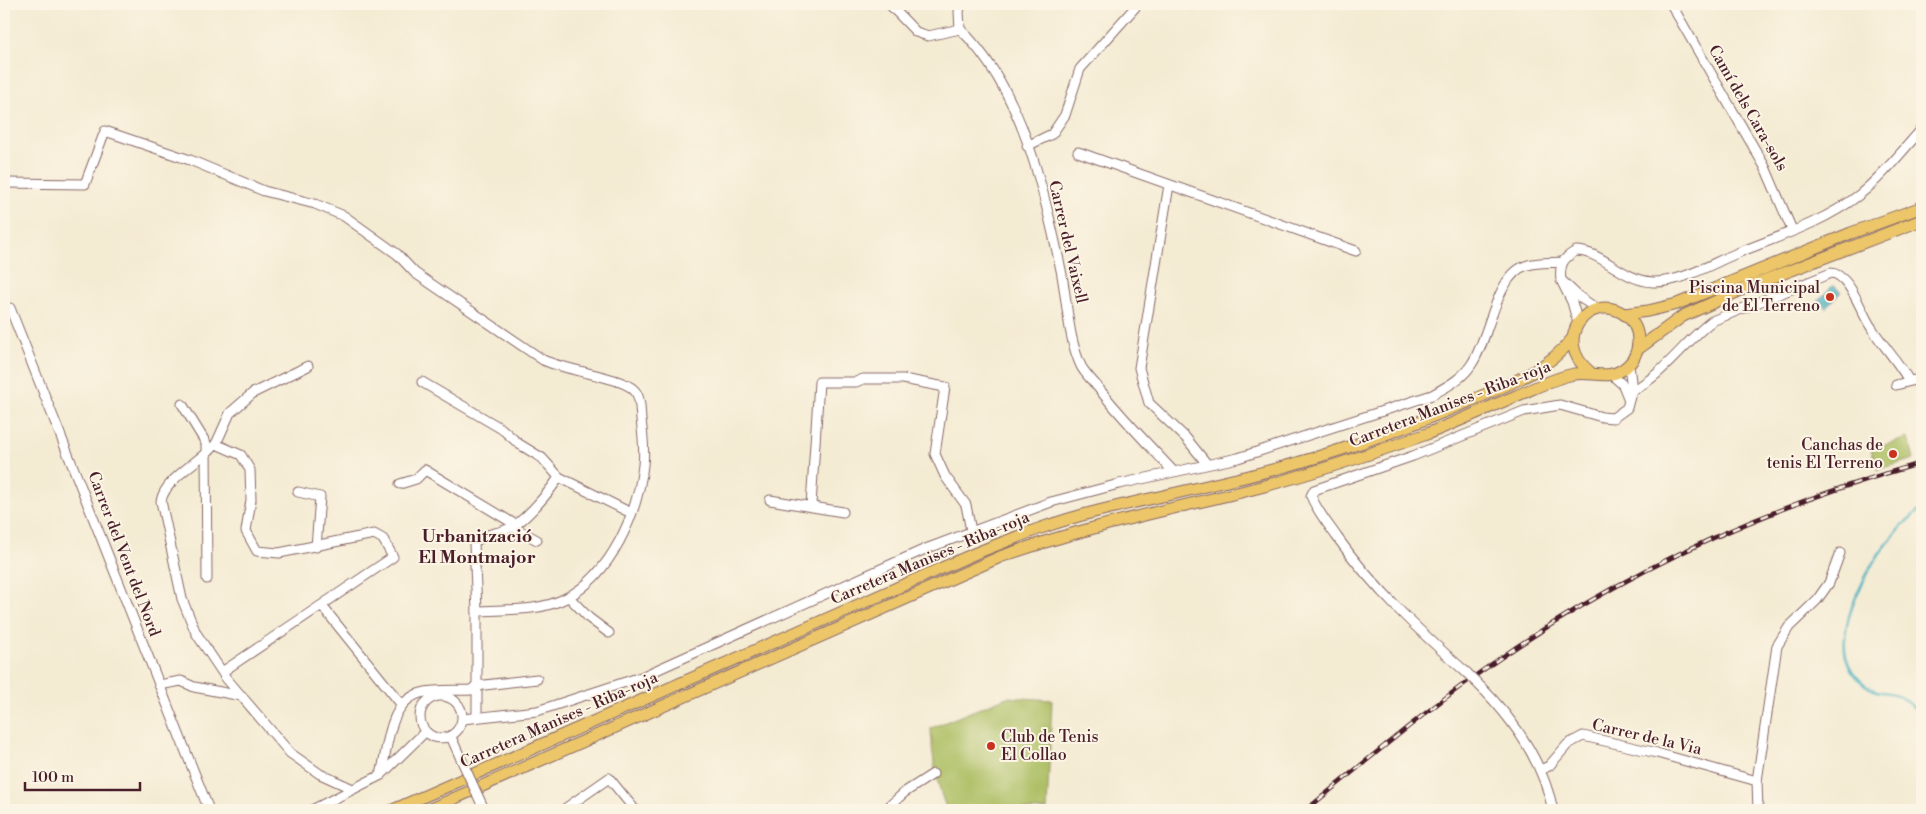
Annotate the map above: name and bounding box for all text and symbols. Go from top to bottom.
street label: Camí dels Cara-sols [1704,42,1792,174]
street label: Carrer del Vaixell [1044,179,1092,306]
place label: Piscina Municipal de El Terreno [1689,278,1820,316]
marker: Piscina Municipal de El Terreno [1824,291,1836,303]
street label: Carretera Manises - Riba-roja [1346,356,1554,452]
place label: Canchas de tenis El Terreno [1767,435,1883,473]
marker: Canchas de tenis El Terreno [1887,448,1899,460]
street label: Carrer del Vent del Nord [83,469,165,639]
street label: Carretera Manises - Riba-roja [828,507,1033,609]
district label: Urbanització El Montmajor [418,525,536,569]
street label: Carretera Manises - Riba-roja [457,667,662,773]
street label: Carrer de la Via [1590,715,1705,760]
place label: Club de Tenis El Collao [1001,727,1098,765]
marker: Club de Tenis El Collao [985,740,997,752]
scale bar [25,759,140,791]
text: 100 m [32,768,74,787]

